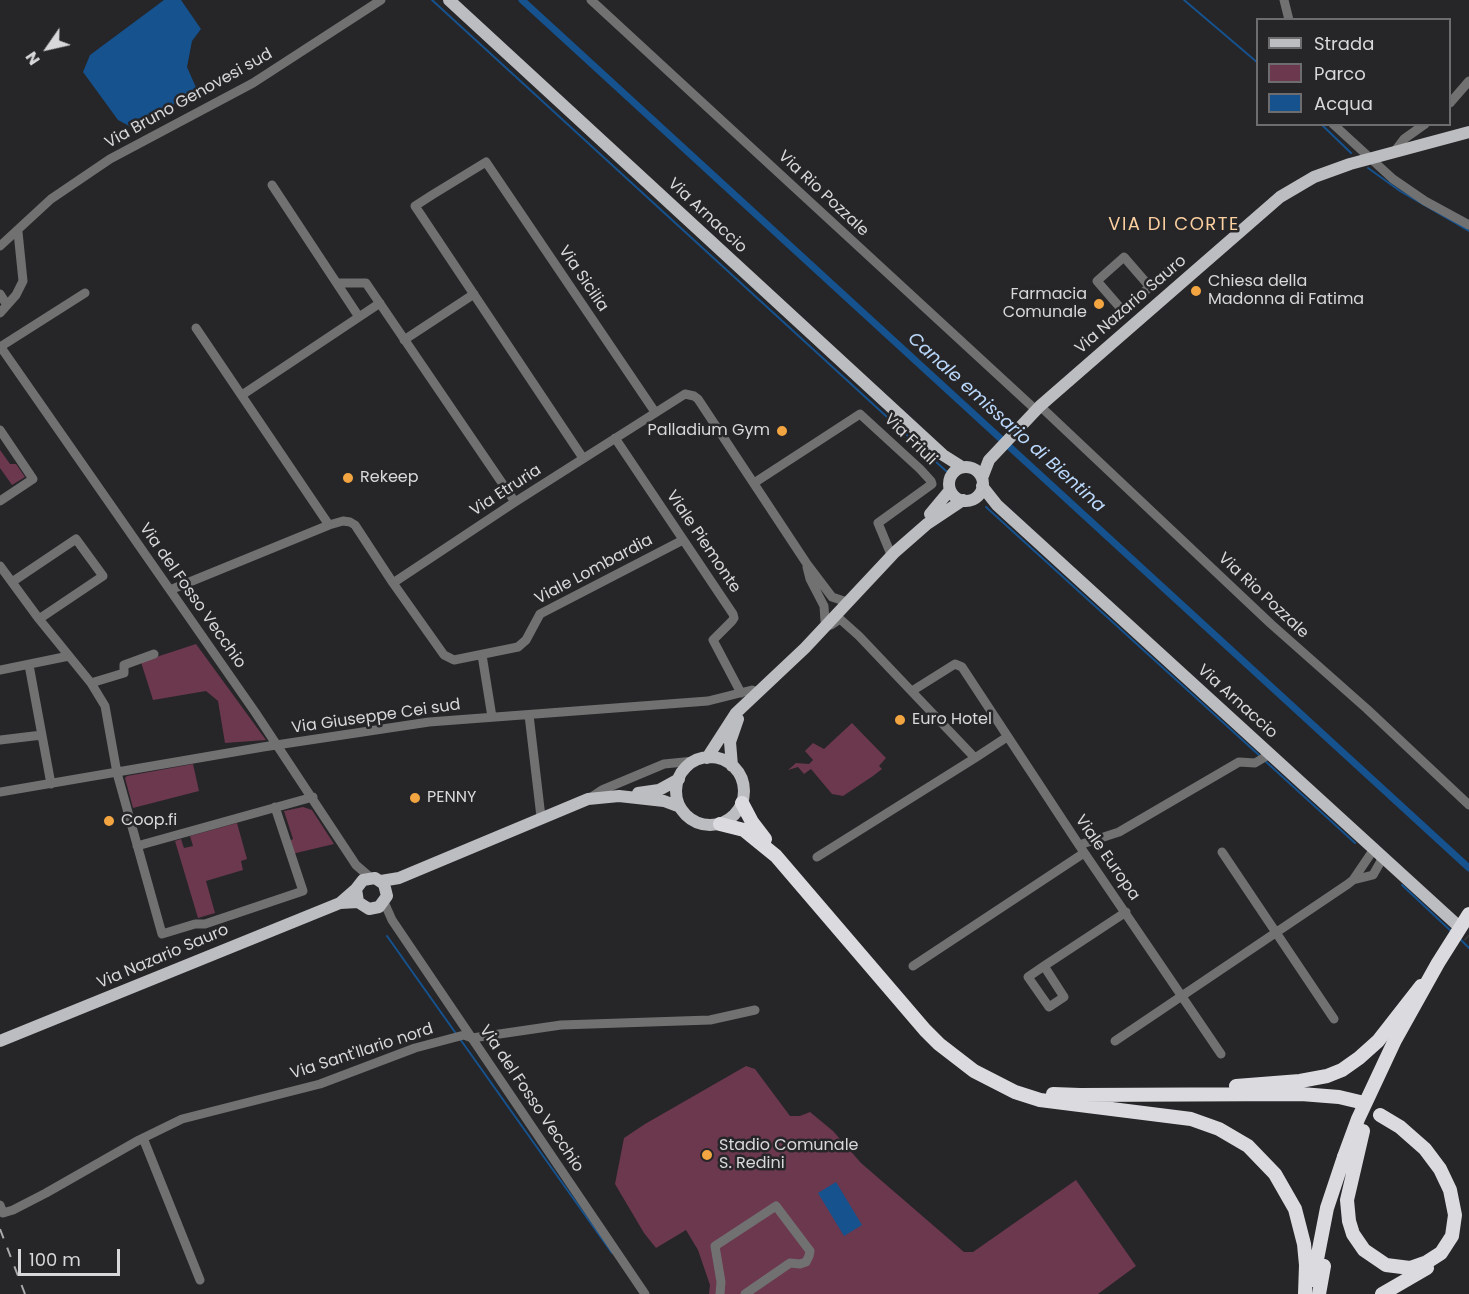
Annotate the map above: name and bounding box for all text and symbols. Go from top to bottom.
north arrow [18,18,78,78]
legend [1256,18,1451,126]
text: Strada [1314,31,1374,56]
street label: Via Bruno Genovesi sud [102,45,276,153]
text: N [20,47,46,70]
text: Parco [1314,61,1366,86]
text: Acqua [1314,91,1373,116]
street label: Via Rio Pozzale [774,147,872,241]
street label: Via Arnaccio [663,174,751,258]
district label: VIA DI CORTE [1108,214,1240,236]
street label: Via Sicilia [554,242,612,316]
street label: Via Nazario Sauro [1071,251,1191,359]
place label: Chiesa della Madonna di Fatima [1208,272,1364,310]
marker: Chiesa della Madonna di Fatima [1189,284,1203,298]
place label: Farmacia Comunale [1003,285,1087,323]
marker: Farmacia Comunale [1092,297,1106,311]
water label: Canale emissario di Bientina [903,328,1109,518]
street label: Via Friuli [880,410,940,470]
place label: Palladium Gym [648,421,770,441]
marker: Palladium Gym [775,424,789,438]
street label: Via Etruria [467,461,545,521]
place label: Rekeep [360,468,419,488]
marker: Rekeep [341,471,355,485]
street label: Viale Piemonte [662,487,744,597]
street label: Via del Fosso Vecchio [135,520,249,672]
street label: Viale Lombardia [532,531,656,609]
street label: Via Rio Pozzale [1214,549,1312,643]
street label: Via Arnaccio [1193,661,1281,743]
street label: Via Giuseppe Cei sud [290,696,462,738]
place label: Euro Hotel [912,710,992,730]
marker: Euro Hotel [893,713,907,727]
place label: PENNY [427,788,476,808]
marker: PENNY [408,791,422,805]
place label: Coop.fi [121,811,177,831]
street label: Viale Europa [1070,812,1144,904]
marker: Coop.fi [102,814,116,828]
street label: Via Nazario Sauro [94,921,232,993]
street label: Via Sant'Ilario nord [288,1020,436,1084]
street label: Via del Fosso Vecchio [475,1022,587,1176]
place label: Stadio Comunale S. Redini [719,1136,859,1174]
marker: Stadio Comunale S. Redini [700,1148,714,1162]
scale bar [21,1237,123,1275]
text: 100 m [29,1247,81,1272]

